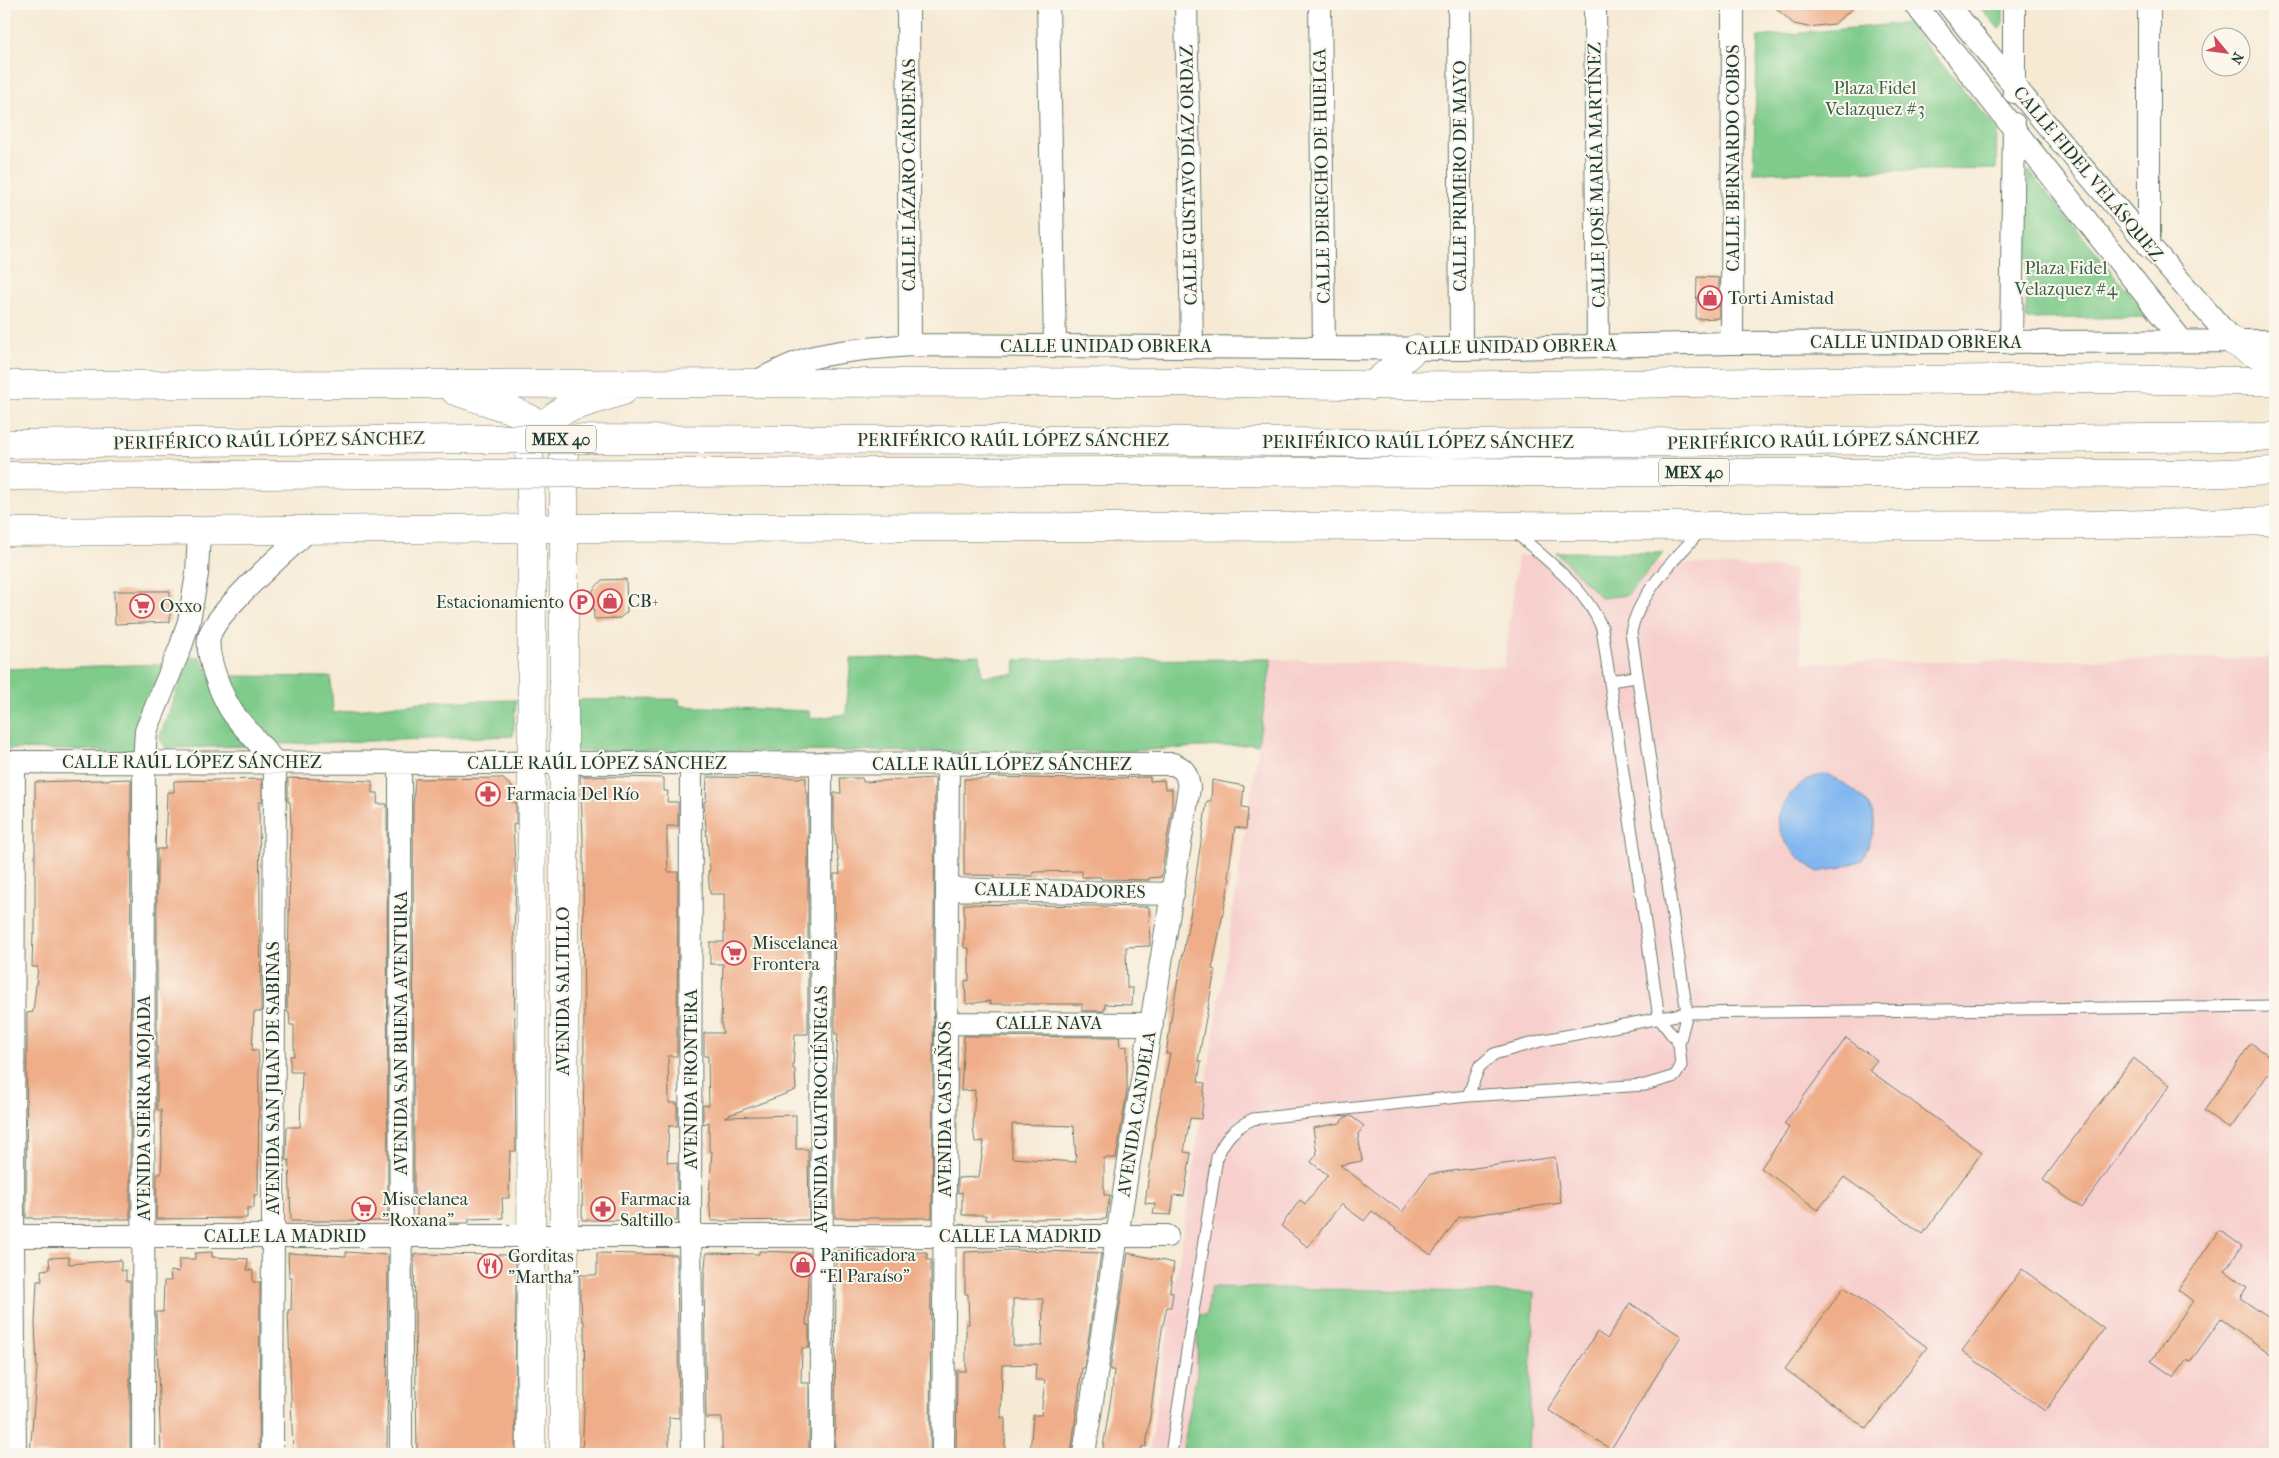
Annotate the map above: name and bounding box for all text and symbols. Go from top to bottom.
north arrow [2202,28,2252,78]
street label: CALLE JOSÉ MARÍA MARTÍNEZ [1583,42,1610,308]
street label: CALLE BERNARDO COBOS [1723,44,1744,272]
street label: CALLE GUSTAVO DÍAZ ORDAZ [1175,45,1202,305]
street label: CALLE DERECHO DE HUELGA [1309,48,1335,304]
text: N [2227,49,2247,67]
street label: CALLE LÁZARO CÁRDENAS [898,58,920,292]
street label: CALLE PRIMERO DE MAYO [1450,60,1471,292]
park label: Plaza Fidel Velazquez #3 [1824,78,1925,120]
street label: CALLE FIDEL VELÁSQUEZ [2009,82,2168,266]
park label: Plaza Fidel Velazquez #4 [2014,258,2118,300]
shop icon: Torti Amistad [1697,285,1723,311]
place label: Torti Amistad [1728,288,1834,309]
street label: CALLE UNIDAD OBRERA [1810,332,2022,353]
street label: CALLE UNIDAD OBRERA [1405,335,1617,359]
street label: CALLE UNIDAD OBRERA [1000,336,1212,357]
street label: PERIFÉRICO RAÚL LÓPEZ SÁNCHEZ [113,426,425,454]
road number: MEX 40 [526,426,596,452]
street label: PERIFÉRICO RAÚL LÓPEZ SÁNCHEZ [1667,426,1979,454]
street label: PERIFÉRICO RAÚL LÓPEZ SÁNCHEZ [857,428,1169,451]
street label: PERIFÉRICO RAÚL LÓPEZ SÁNCHEZ [1262,430,1574,453]
road number: MEX 40 [1659,458,1729,486]
shop icon: CB+ [597,588,623,614]
parking icon: Estacionamiento [569,589,595,615]
place label: CB+ [628,591,659,612]
place label: Estacionamiento [436,592,564,613]
supermarket icon: Oxxo [129,593,155,619]
place label: Oxxo [160,596,202,617]
street label: CALLE RAÚL LÓPEZ SÁNCHEZ [62,750,322,773]
street label: CALLE RAÚL LÓPEZ SÁNCHEZ [467,751,727,774]
street label: CALLE RAÚL LÓPEZ SÁNCHEZ [872,752,1132,775]
pharmacy icon: Farmacia Del Río [475,781,501,807]
place label: Farmacia Del Río [506,784,639,805]
street label: CALLE NADADORES [974,879,1146,903]
street label: AVENIDA SAN BUENA AVENTURA [391,890,412,1176]
street label: AVENIDA SALTILLO [553,907,574,1076]
place label: Miscelanea Frontera [752,933,839,975]
supermarket icon: Miscelanea Frontera [721,940,747,966]
street label: AVENIDA SAN JUAN DE SABINAS [263,941,284,1216]
street label: AVENIDA CUATROCIÉNEGAS [810,985,832,1234]
street label: AVENIDA FRONTERA [681,988,702,1170]
street label: AVENIDA SIERRA MOJADA [134,995,155,1222]
street label: CALLE NAVA [996,1013,1103,1034]
street label: AVENIDA CASTAÑOS [934,1021,956,1198]
street label: AVENIDA CANDELA [1113,1029,1161,1199]
place label: Miscelanea "Roxana" [382,1189,469,1231]
place label: Farmacia Saltillo [620,1189,691,1231]
supermarket icon: Miscelanea "Roxana" [351,1196,377,1222]
pharmacy icon: Farmacia Saltillo [590,1196,616,1222]
street label: CALLE LA MADRID [204,1226,366,1247]
street label: CALLE LA MADRID [939,1226,1101,1247]
place label: Panificadora “El Paraíso” [820,1245,917,1287]
place label: Gorditas "Martha" [508,1246,579,1288]
shop icon: Panificadora “El Paraíso” [790,1252,816,1278]
restaurant icon: Gorditas "Martha" [477,1253,503,1279]

